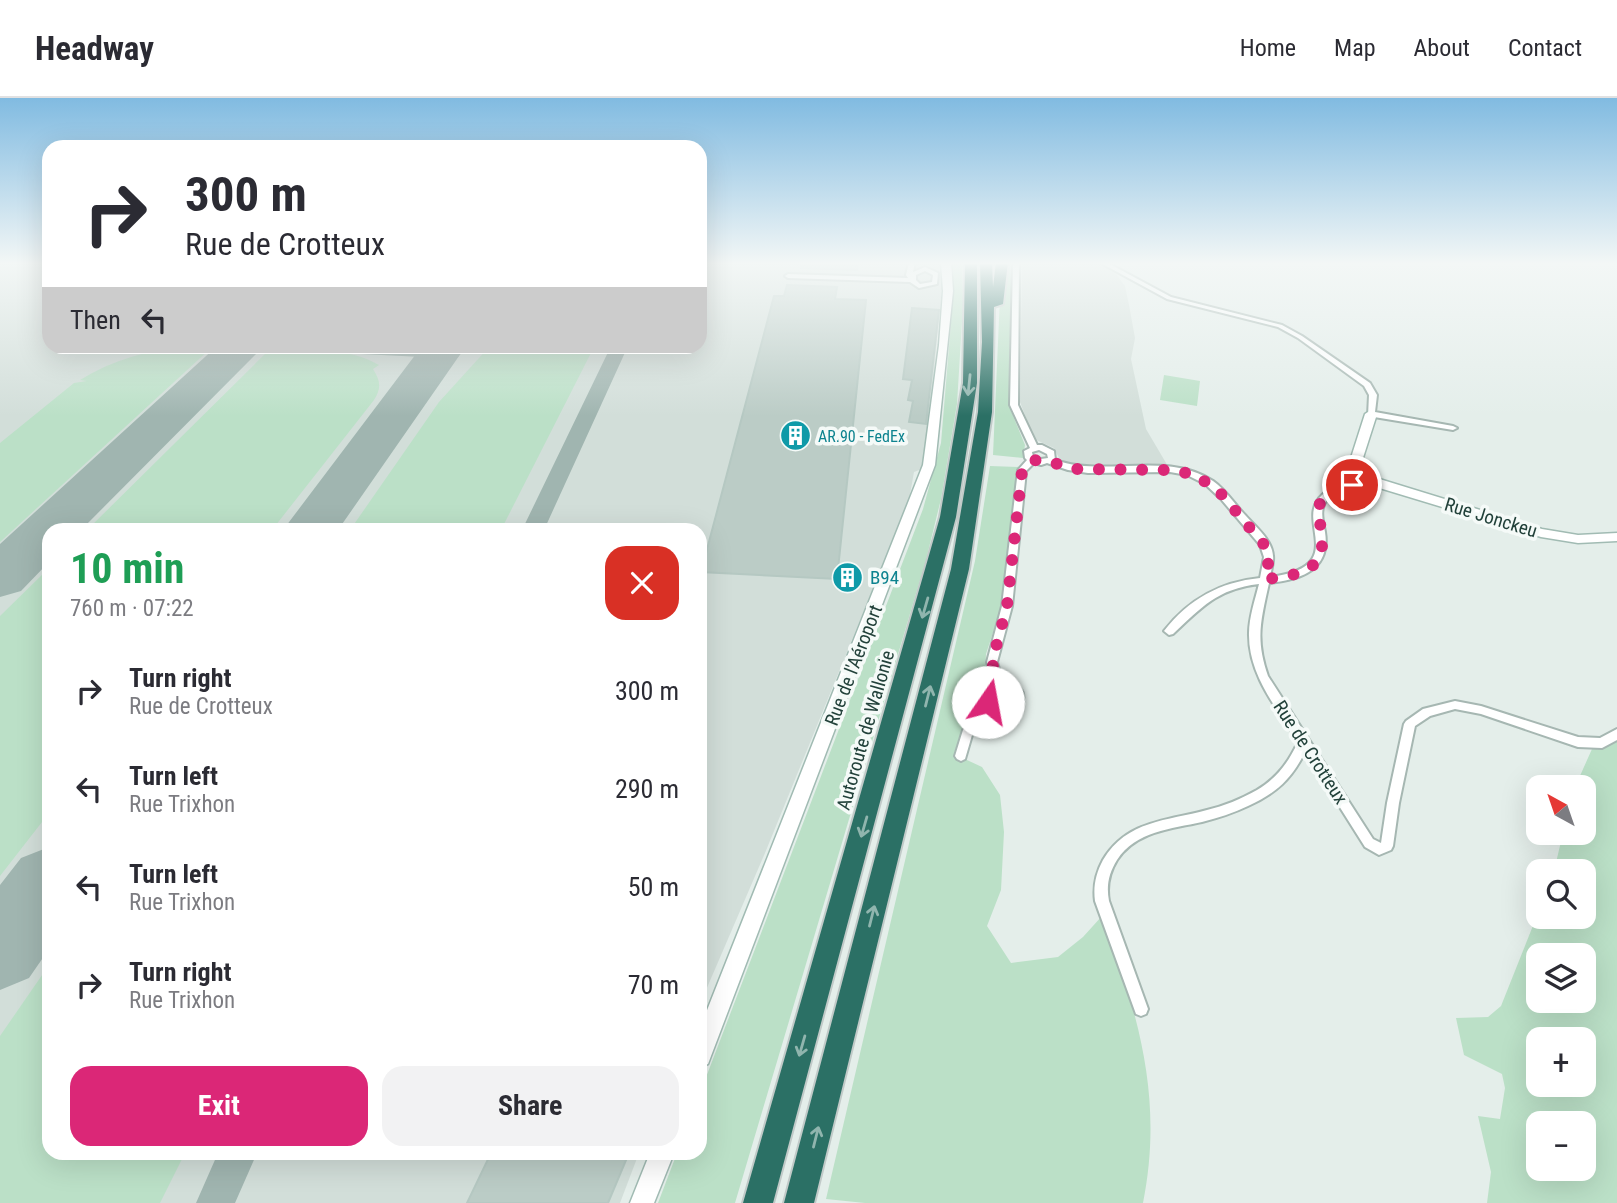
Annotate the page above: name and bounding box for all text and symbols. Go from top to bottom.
text: Headway [35,29,154,68]
text: Home [1240,34,1296,62]
text: Map [1334,34,1376,62]
text: About [1414,34,1470,62]
text: Contact [1508,34,1582,62]
text: 300 m [185,166,307,223]
icon: right [70,168,161,259]
text: Rue de Crotteux [185,225,385,263]
icon: left [135,301,173,339]
text: Then [70,305,121,335]
one-way arrow [962,373,975,396]
building icon: AR.90 - FedEx [778,419,812,453]
place label: AR.90 - FedEx [818,427,905,446]
pin [1322,455,1382,515]
icon: arrive [1333,466,1371,504]
street label: Rue Jonckeu [1442,492,1540,542]
text: 10 min [70,544,185,593]
button: close [605,546,679,620]
building icon: B94 [830,560,864,594]
place label: B94 [870,566,899,589]
text: 760 m · 07:22 [70,595,194,622]
one-way arrow [917,597,930,619]
street label: Rue de l'Aéroport [820,601,887,729]
street label: Autoroute de Wallonie [832,648,899,813]
text: Turn right [129,663,231,693]
position arrow [951,665,1025,739]
icon: right [70,672,108,710]
text: 300 m [615,676,679,706]
one-way arrow [922,685,935,708]
text: Rue de Crotteux [129,693,273,720]
street label: Rue de Crotteux [1269,696,1353,808]
text: Turn left [129,761,218,791]
icon: left [70,770,108,808]
text: 290 m [615,774,679,804]
north arrow [1526,775,1596,845]
map controls [1526,775,1596,1181]
text: Rue Trixhon [129,791,235,818]
one-way arrow [856,816,869,838]
text: Turn left [129,859,218,889]
button: search [1526,859,1596,929]
icon: left [70,868,108,906]
text: 50 m [628,872,679,902]
text: Rue Trixhon [129,889,235,916]
one-way arrow [866,905,879,928]
button: layers [1526,943,1596,1013]
text: Turn right [129,957,231,987]
icon: right [70,966,108,1004]
text: 70 m [628,970,679,1000]
text: Rue Trixhon [129,987,235,1014]
button: + [1526,1027,1596,1097]
one-way arrow [795,1035,808,1057]
button: Exit [70,1066,368,1146]
button: Share [382,1066,679,1146]
button: − [1526,1111,1596,1181]
one-way arrow [810,1126,823,1149]

